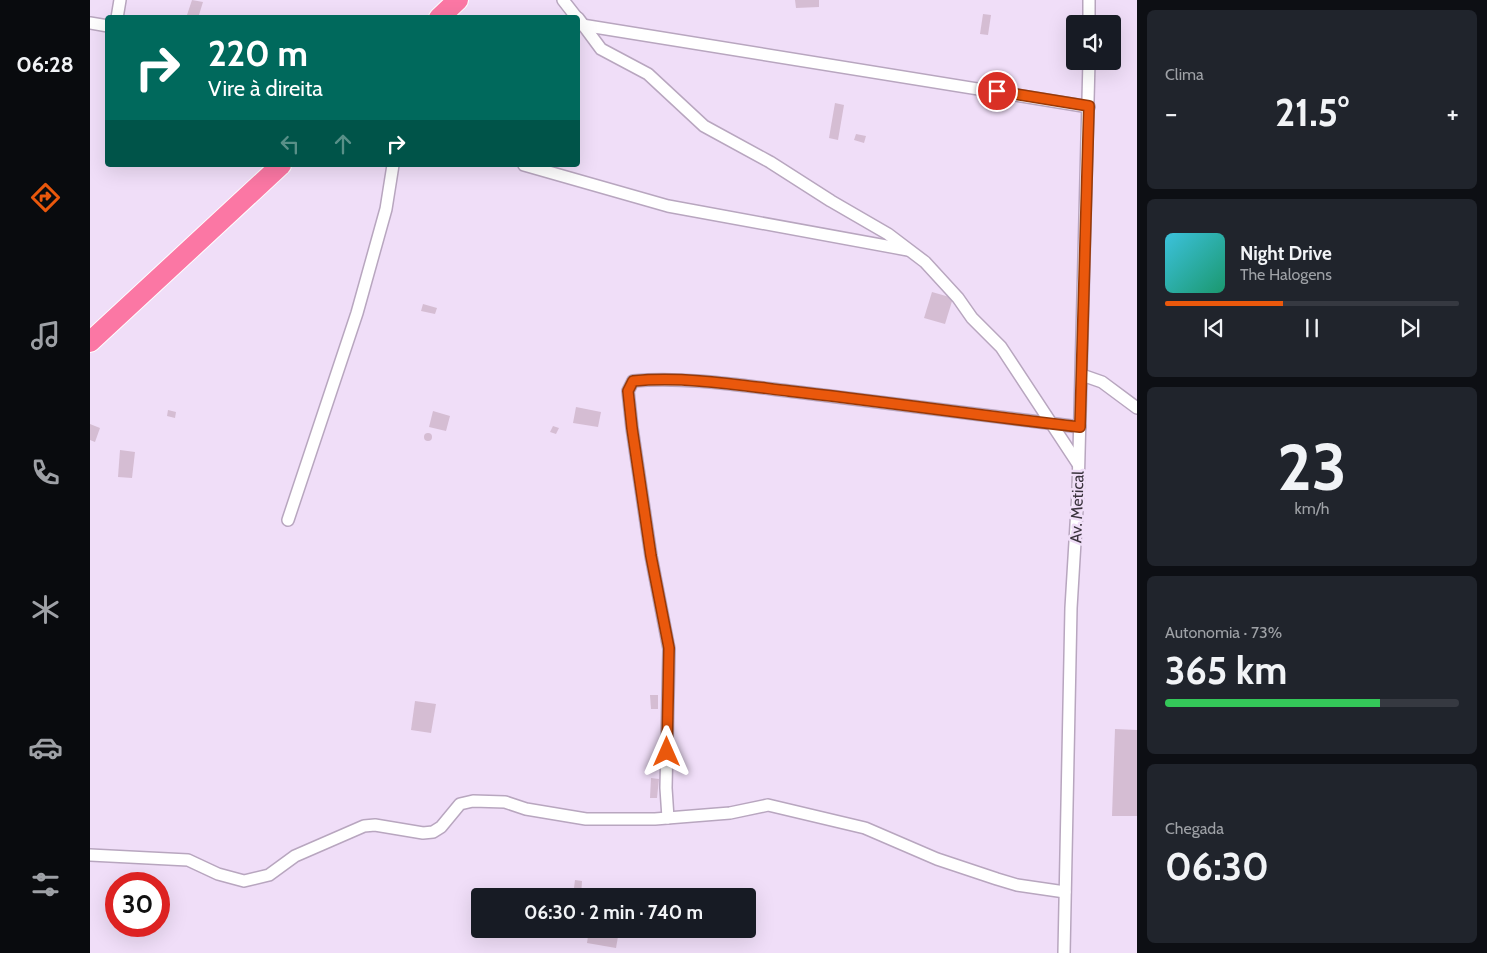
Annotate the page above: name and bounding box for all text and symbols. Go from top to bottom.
map controls [1066,15,1121,70]
button: sound [1066,15,1121,70]
text: 220 m [208,32,308,75]
icon: right [125,35,190,100]
text: 06:28 [16,51,74,78]
text: Clima [1165,65,1204,84]
pin [976,70,1018,112]
text: Vire à direita [208,75,323,102]
icon: arrive [983,77,1011,105]
text: 21.5° [1275,89,1349,136]
text: − [1165,96,1177,130]
text: + [1447,96,1459,130]
icon: left [276,130,304,158]
icon: ahead [329,130,357,158]
icon: right [382,130,410,158]
icon: directions [28,180,63,215]
text: Night Drive [1240,242,1332,265]
text: The Halogens [1240,265,1332,284]
icon: previous [1200,314,1228,342]
icon: pause [1298,314,1326,342]
icon: next [1396,314,1424,342]
icon: music [28,318,63,353]
text: 23 [1277,427,1347,506]
icon: phone [28,455,63,490]
street label: Av. Metical [1066,470,1088,543]
text: km/h [1294,499,1330,518]
icon: climate [28,592,63,627]
text: Autonomia · 73% [1165,623,1282,642]
text: 365 km [1165,647,1287,694]
position arrow [640,725,692,777]
icon: car [28,730,63,765]
text: Chegada [1165,819,1224,838]
text: 06:30 [1165,843,1269,890]
icon: filters [28,867,63,902]
speed limit sign: 30 [105,872,170,937]
text: 06:30 · 2 min · 740 m [524,901,703,924]

